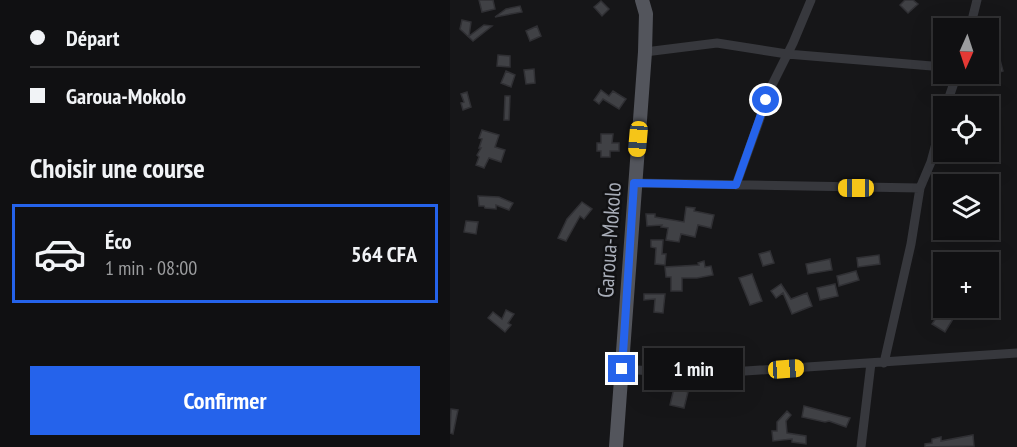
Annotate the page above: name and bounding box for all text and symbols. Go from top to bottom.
north arrow [933,18,999,84]
map controls [933,18,999,318]
text: Départ [66,24,120,52]
text: Garoua-Mokolo [66,82,186,110]
route start [752,86,779,113]
button: locate [933,96,999,162]
car [627,120,649,158]
text: Choisir une course [30,151,205,185]
button: layers [933,174,999,240]
car [838,179,874,197]
street label: Garoua-Mokolo [591,181,627,299]
icon: car [33,227,87,281]
text: Éco [105,227,132,255]
text: 564 CFA [351,240,417,268]
button: + [933,252,999,318]
text: 1 min · 08:00 [105,255,197,281]
callout: 1 min [643,348,742,390]
route end [608,355,635,382]
text: 1 min [673,356,714,382]
car [767,359,805,379]
button: Confirmer [30,366,420,435]

